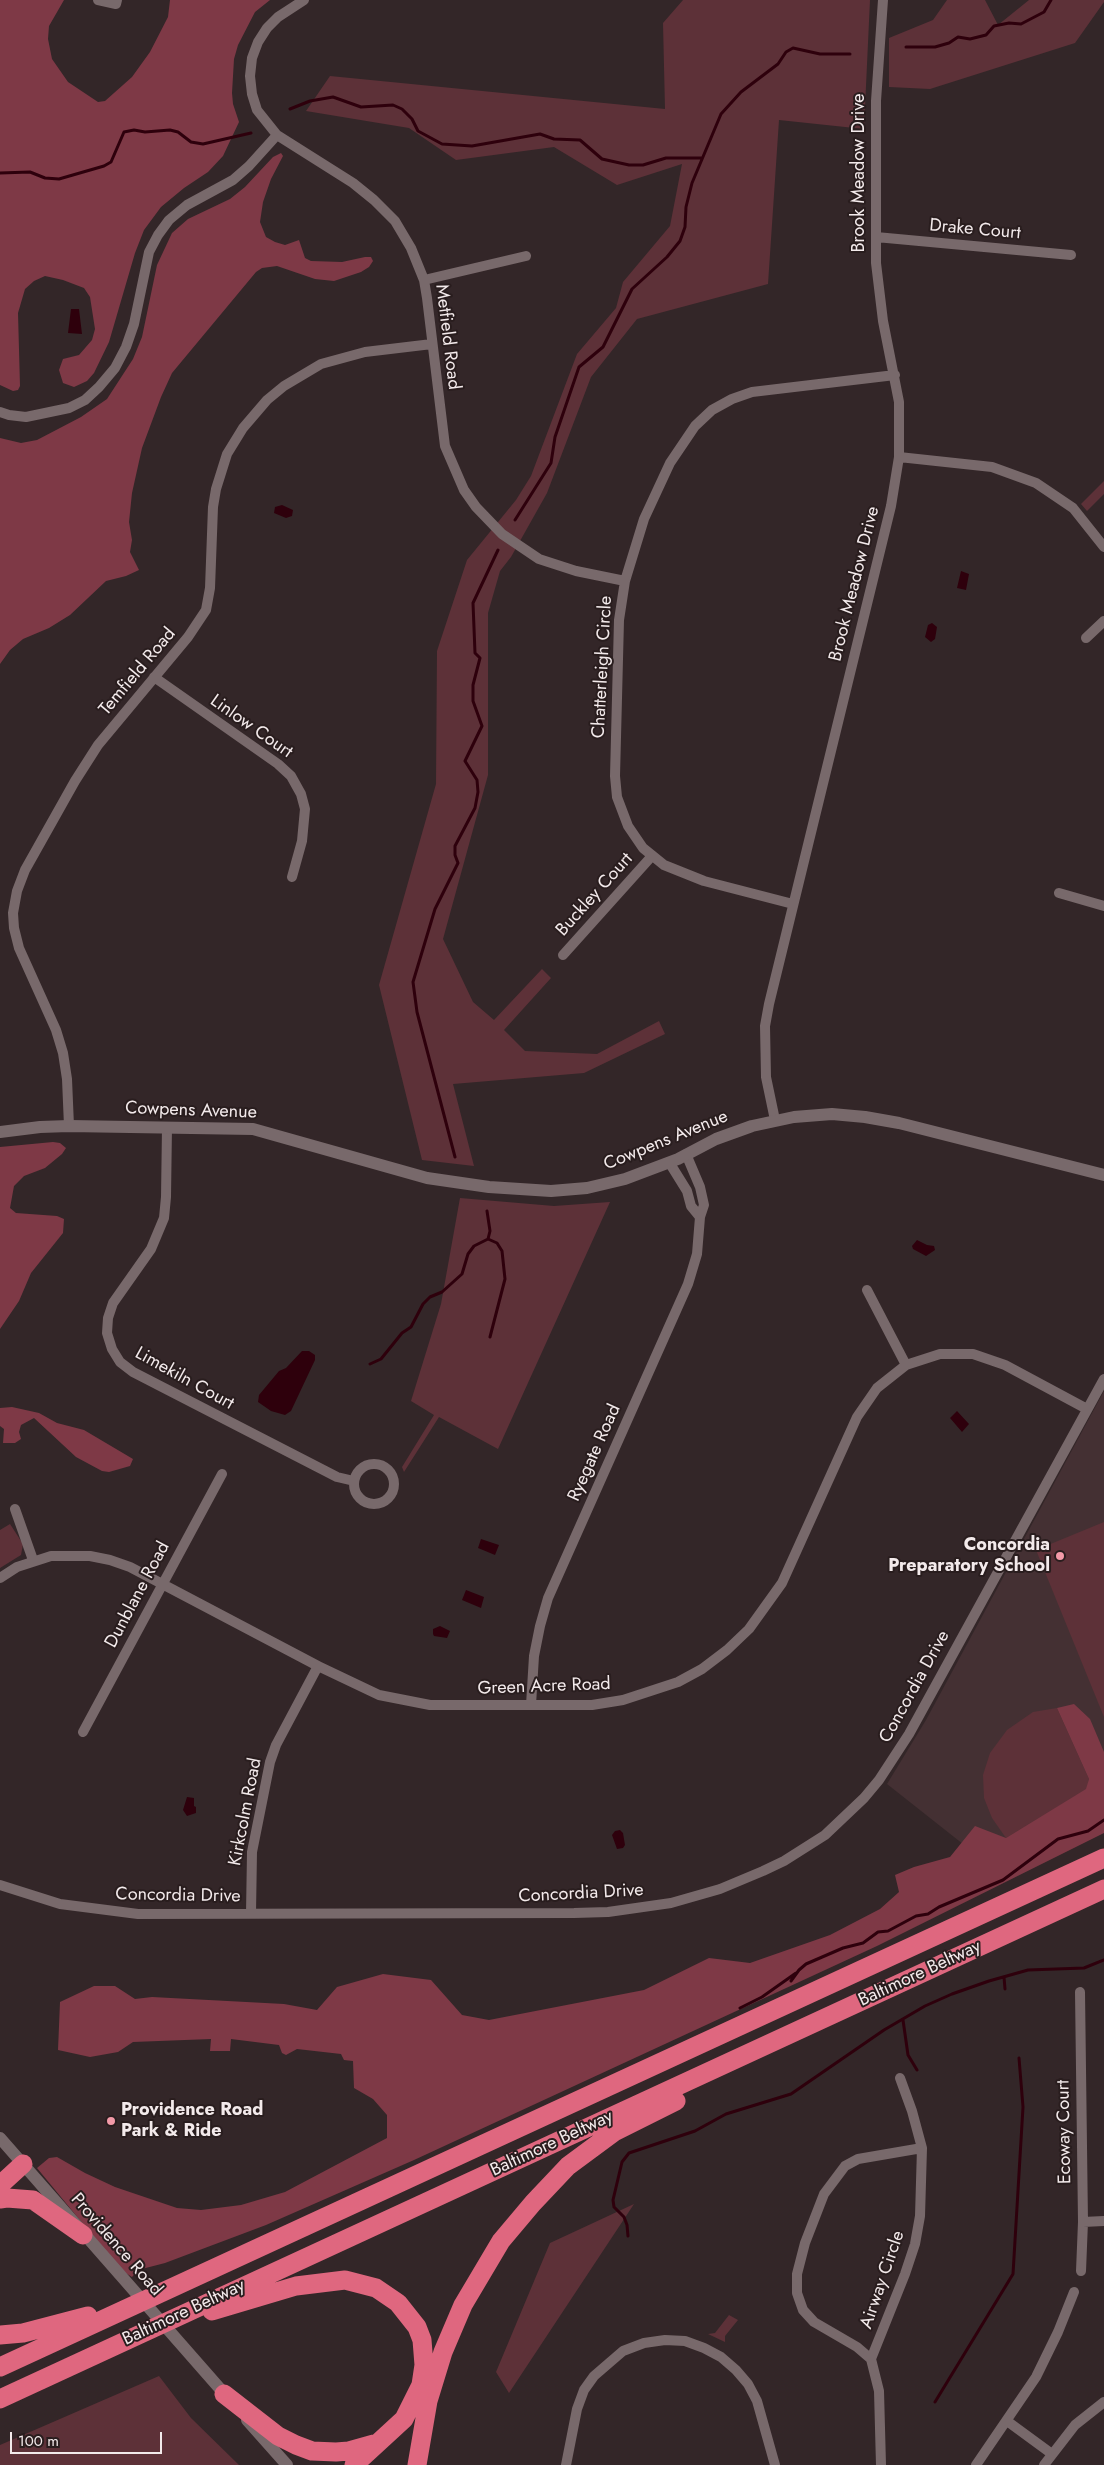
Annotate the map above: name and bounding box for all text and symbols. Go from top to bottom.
street label: Brook Meadow Drive [849,94,871,252]
street label: Drake Court [928,215,1022,245]
street label: Metfield Road [430,283,464,391]
street label: Brook Meadow Drive [825,504,885,664]
street label: Chatterleigh Circle [588,595,618,739]
street label: Temfield Road [95,624,181,720]
street label: Linlow Court [206,691,296,763]
street label: Buckley Court [552,849,638,941]
street label: Cowpens Avenue [125,1098,257,1124]
street label: Cowpens Avenue [601,1106,731,1176]
street label: Limekiln Court [131,1343,237,1415]
street label: Ryegate Road [564,1401,626,1505]
place label: Concordia Preparatory School [888,1535,1050,1578]
street label: Dunblane Road [101,1538,175,1652]
marker: Concordia Preparatory School [1054,1550,1066,1562]
street label: Concordia Drive [875,1627,955,1747]
street label: Green Acre Road [477,1674,611,1700]
street label: Kirkcolm Road [225,1756,267,1868]
street label: Concordia Drive [518,1880,644,1908]
street label: Concordia Drive [115,1884,241,1908]
street label: Baltimore Beltway [855,1936,985,2012]
street label: Ecoway Court [1053,2080,1077,2184]
place label: Providence Road Park & Ride [121,2100,263,2142]
street label: Baltimore Beltway [487,2106,617,2182]
marker: Providence Road Park & Ride [105,2115,117,2127]
street label: Providence Road [66,2189,166,2301]
street label: Airway Circle [856,2228,910,2332]
street label: Baltimore Beltway [119,2275,249,2351]
scale bar [12,2422,165,2454]
text: 100 m [18,2430,59,2452]

